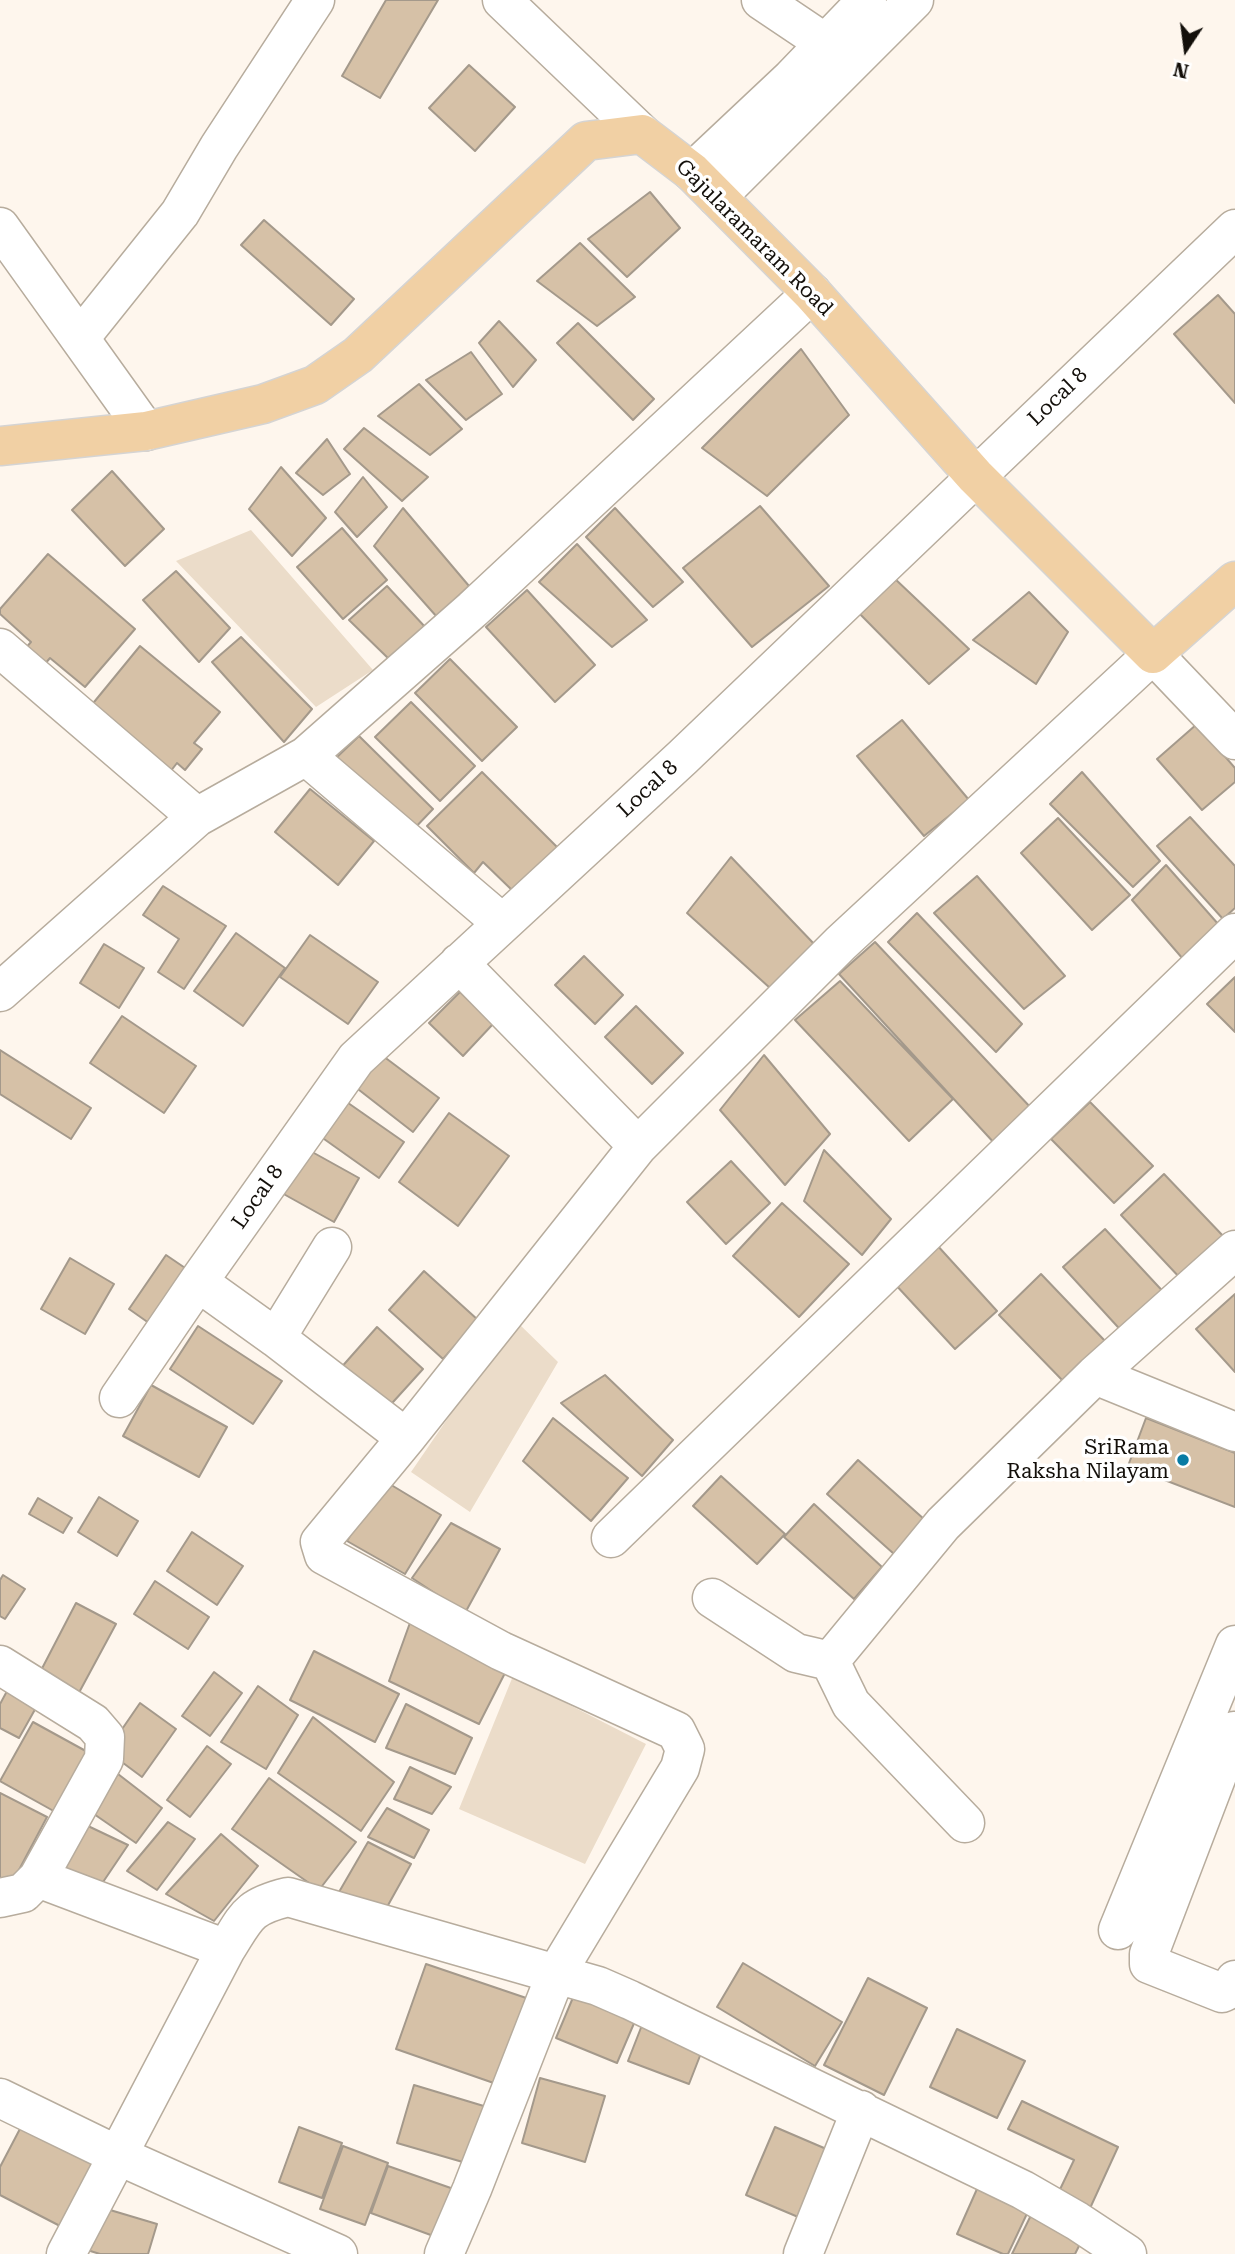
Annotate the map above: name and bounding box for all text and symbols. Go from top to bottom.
north arrow [1151,14,1221,84]
text: N [1171,57,1191,83]
street label: Gajularamaram Road [670,154,838,322]
street label: Local 8 [1023,363,1093,431]
street label: Local 8 [613,755,683,823]
street label: Local 8 [227,1160,289,1234]
place label: SriRama Raksha Nilayam [1007,1435,1169,1485]
marker: SriRama Raksha Nilayam [1175,1452,1191,1468]

